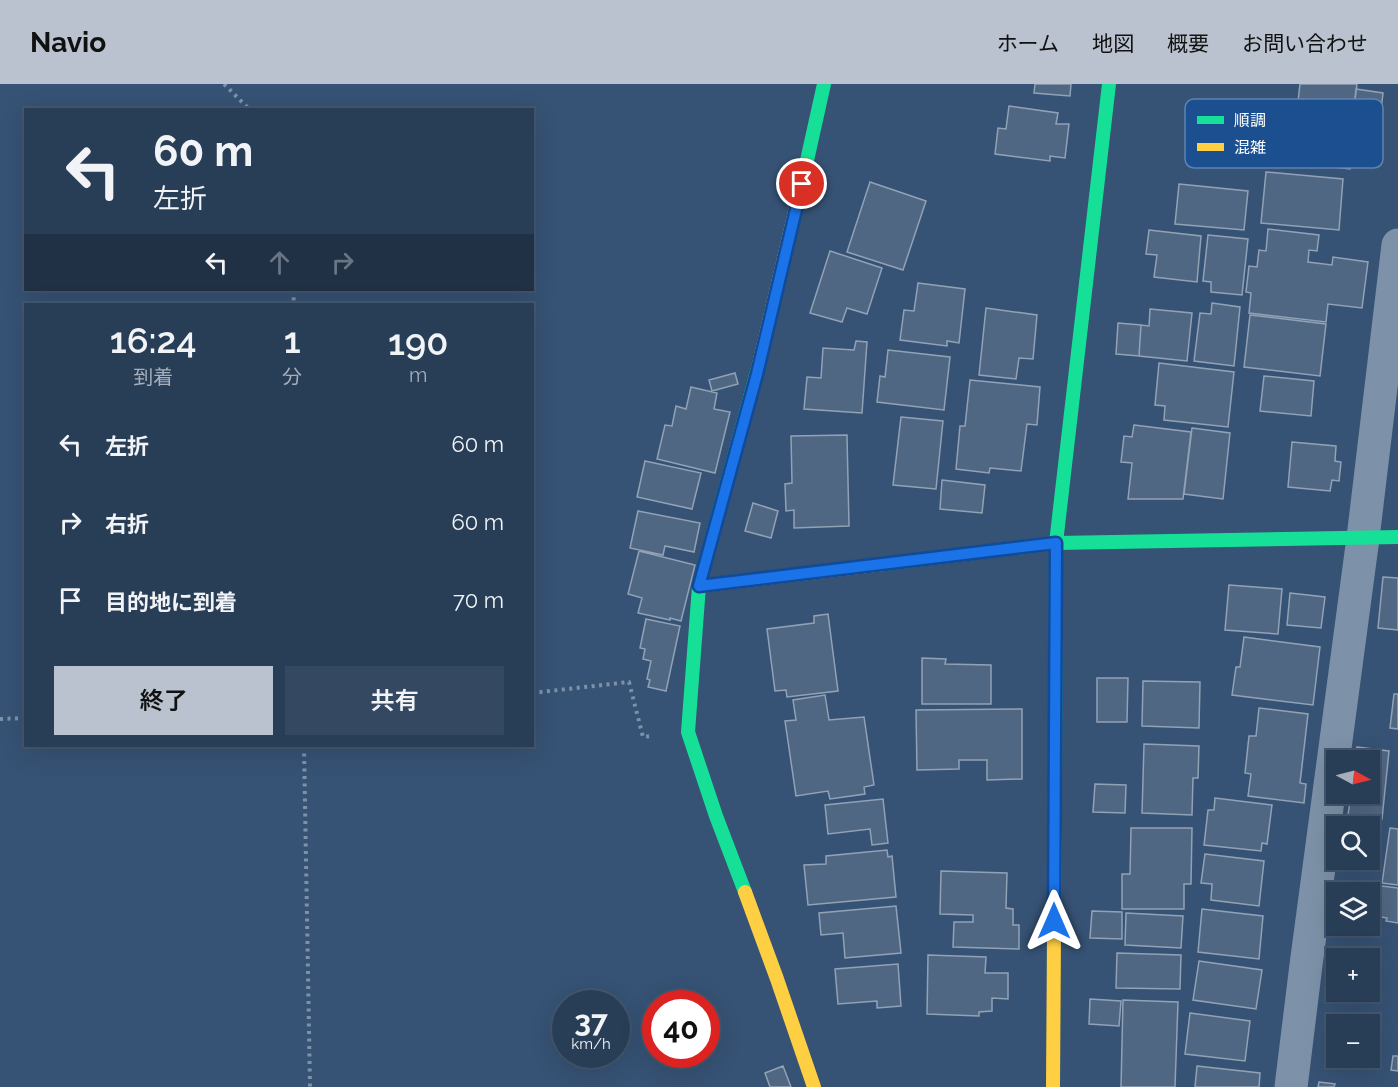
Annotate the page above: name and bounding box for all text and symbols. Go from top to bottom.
text: Navio [30,26,106,59]
text: ホーム [997,31,1059,56]
text: 地図 [1092,31,1134,56]
text: 概要 [1167,31,1209,56]
text: お問い合わせ [1242,31,1368,56]
legend [1185,99,1383,168]
text: 順調 [1234,111,1266,130]
text: 60 m [153,127,253,176]
icon: left [54,132,132,210]
text: 混雑 [1234,138,1266,157]
pin [776,158,827,209]
icon: arrive [785,167,818,200]
text: 左折 [153,183,207,214]
icon: left [200,246,233,279]
icon: ahead [263,246,296,279]
icon: right [326,246,359,279]
text: 16:24 [110,319,197,361]
text: 1 [284,319,301,361]
text: 190 [388,321,448,363]
text: m [409,363,427,387]
text: 到着 [133,365,173,389]
text: 分 [282,365,302,389]
icon: left [54,428,87,461]
text: 60 m [451,431,504,457]
text: 左折 [105,433,149,459]
icon: right [54,506,87,539]
text: 60 m [451,509,504,535]
text: 右折 [105,511,149,537]
icon: arrive [54,584,87,617]
text: 70 m [453,587,504,613]
text: 目的地に到着 [105,589,237,615]
button: 終了 [54,666,273,735]
button: 共有 [285,666,504,735]
north arrow [1326,750,1380,804]
map controls [1326,750,1380,1068]
button: search [1326,816,1380,870]
button: layers [1326,882,1380,936]
position arrow [1022,889,1086,953]
button: + [1326,948,1380,1002]
speed limit sign: 40 [642,990,720,1068]
text: 37 [574,1004,608,1039]
button: − [1326,1014,1380,1068]
text: km/h [571,1035,611,1053]

